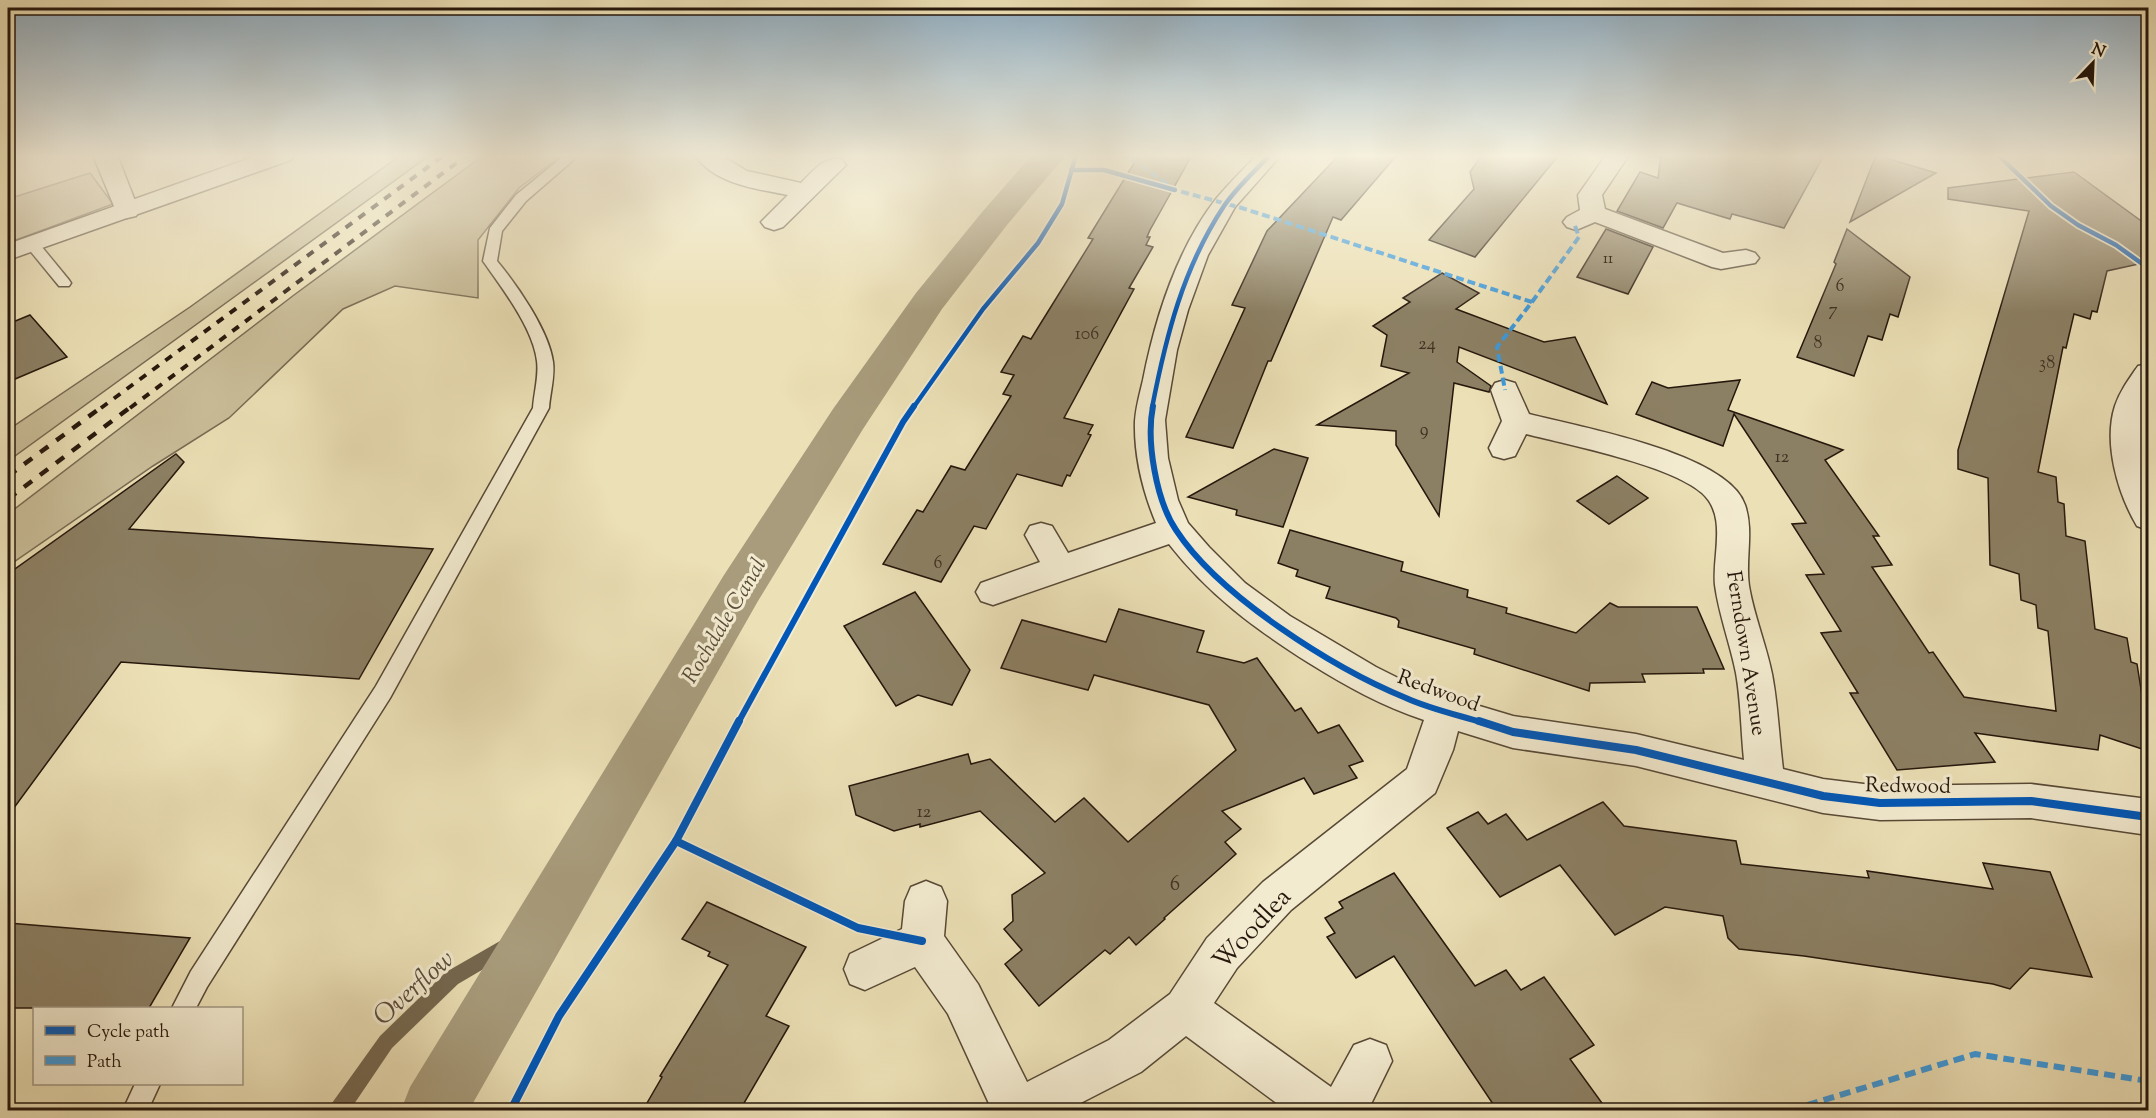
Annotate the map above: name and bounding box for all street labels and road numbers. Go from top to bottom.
street label: Ferndown Avenue [1717,569,1773,738]
street label: Redwood [1393,663,1484,721]
street label: Redwood [1865,771,1951,803]
street label: Woodlea [1205,880,1301,979]

